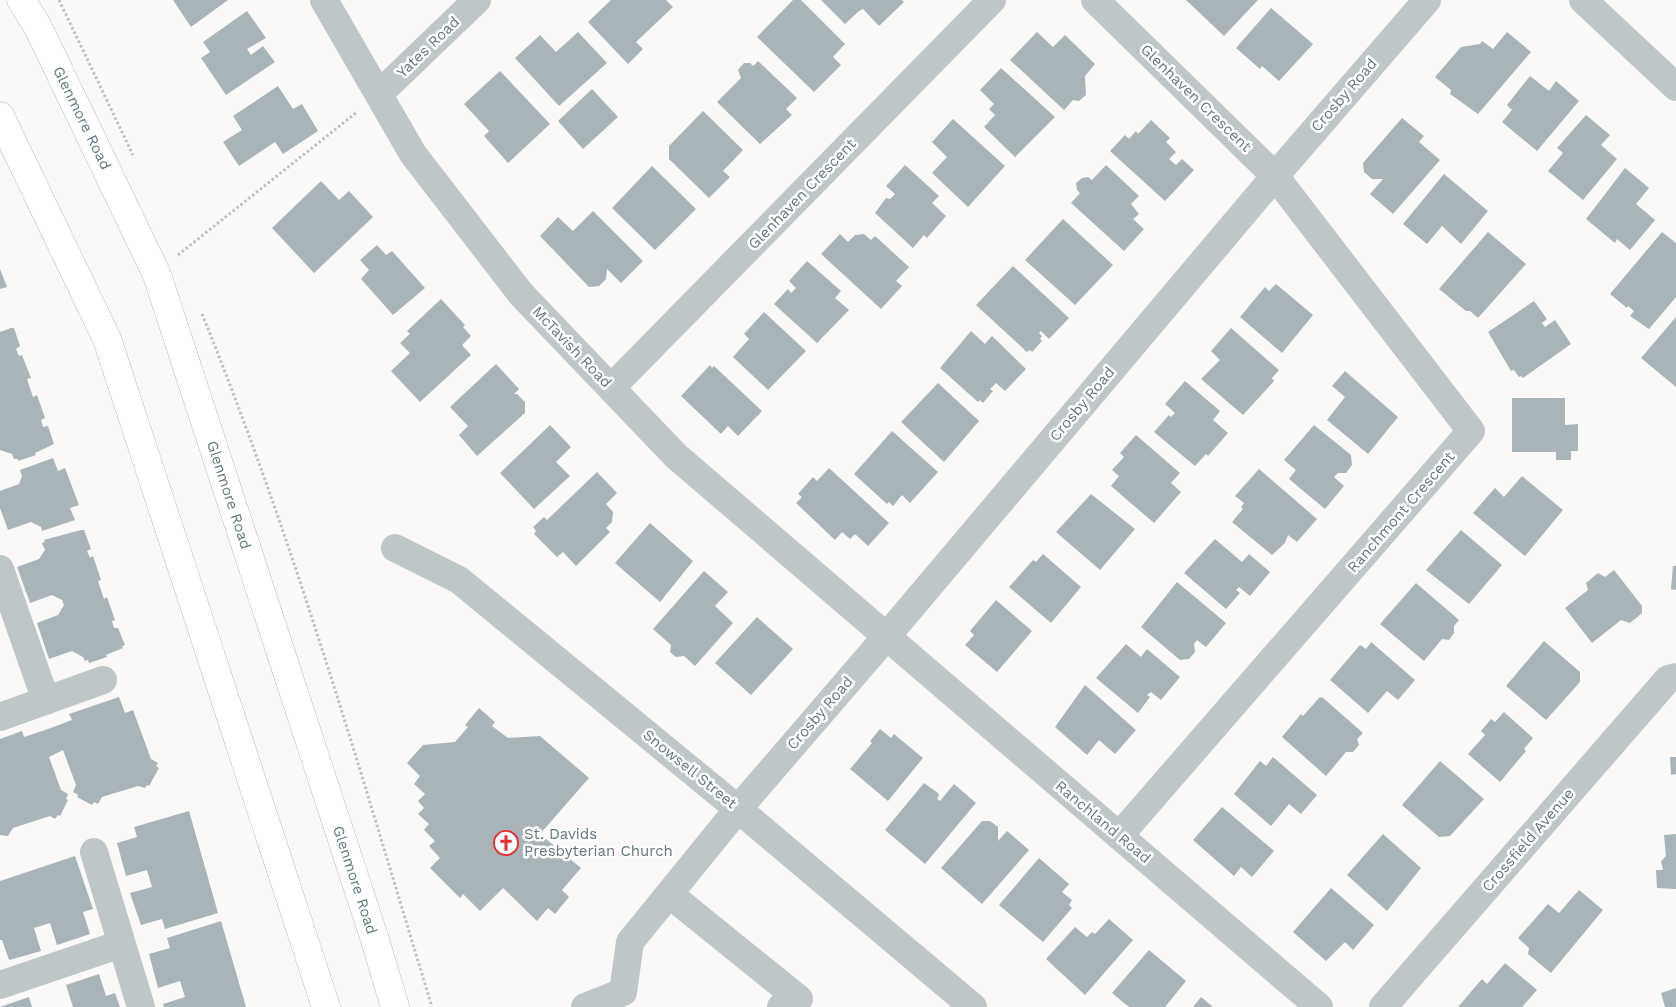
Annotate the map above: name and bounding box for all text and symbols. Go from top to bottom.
street label: Yates Road [393,13,463,81]
street label: Glenhaven Crescent [1137,40,1256,156]
street label: Crosby Road [1307,55,1381,135]
street label: Glenmore Road [49,63,115,173]
street label: Glenhaven Crescent [744,134,860,253]
street label: McTavish Road [529,303,615,391]
street label: Crosby Road [1046,363,1118,445]
street label: Glenmore Road [203,439,255,551]
street label: Ranchmont Crescent [1344,447,1459,576]
street label: Crosby Road [783,673,857,753]
street label: Snowsell Street [639,726,741,813]
street label: Ranchland Road [1052,777,1154,867]
street label: Crossfield Avenue [1478,785,1578,895]
street label: Glenmore Road [329,824,381,936]
place label: St. Davids Presbyterian Church [524,825,673,860]
church icon: St. Davids Presbyterian Church [493,830,519,856]

